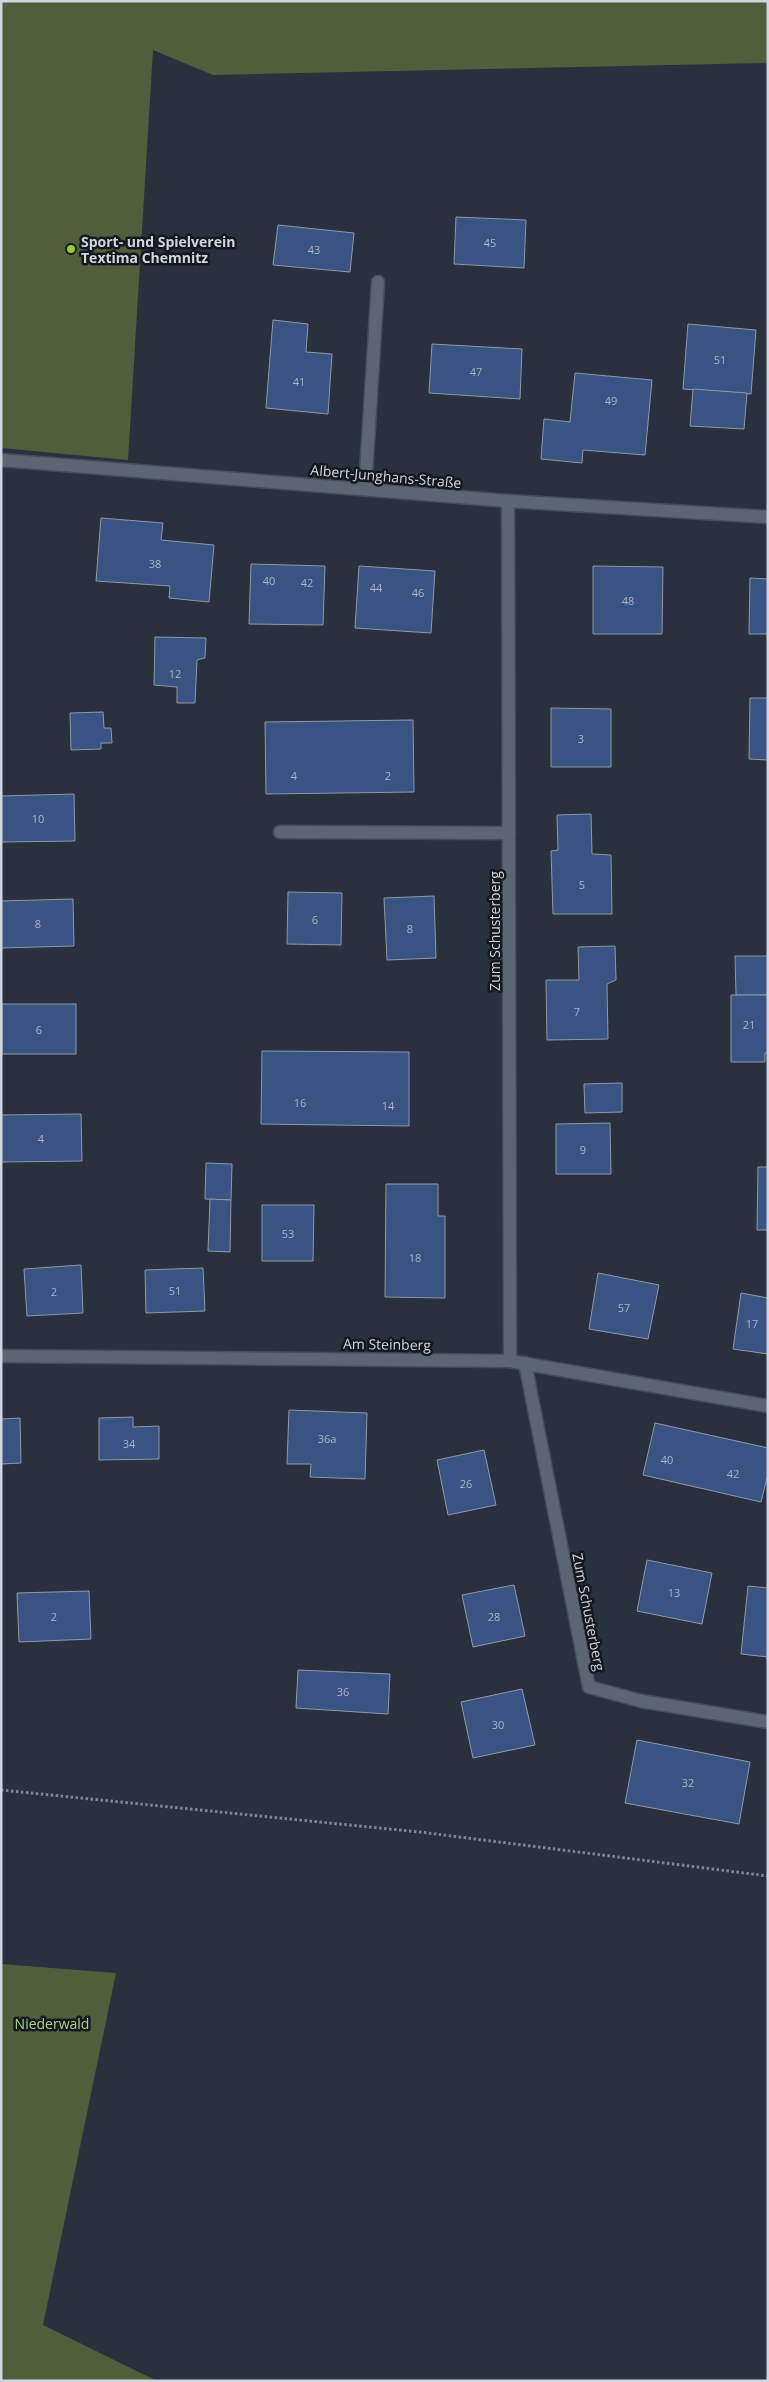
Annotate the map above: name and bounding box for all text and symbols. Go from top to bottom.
place label: Sport- und Spielverein Textima Chemnitz [81,232,235,267]
house number: 45 [484,235,496,250]
house number: 43 [308,242,320,257]
marker: Sport- und Spielverein Textima Chemnitz [65,243,77,255]
house number: 51 [714,352,726,367]
house number: 47 [470,364,482,379]
house number: 41 [293,374,305,389]
house number: 49 [605,393,617,408]
street label: Albert-Junghans-Straße [310,460,462,492]
house number: 38 [149,556,161,571]
house number: 40 [263,573,275,588]
house number: 42 [301,575,313,590]
house number: 44 [370,580,383,595]
house number: 46 [412,585,424,600]
house number: 48 [622,593,634,608]
house number: 12 [169,666,181,681]
house number: 3 [578,731,584,746]
house number: 4 [291,768,298,783]
house number: 2 [385,768,391,783]
house number: 10 [32,811,44,826]
street label: Zum Schusterberg [485,871,504,991]
house number: 5 [579,877,585,892]
house number: 6 [312,912,318,927]
house number: 8 [35,916,41,931]
house number: 8 [407,921,413,936]
house number: 7 [574,1004,580,1019]
house number: 21 [743,1017,755,1032]
house number: 6 [36,1022,42,1037]
house number: 16 [294,1095,306,1110]
house number: 14 [382,1098,395,1113]
house number: 4 [38,1131,45,1146]
house number: 9 [580,1142,586,1157]
house number: 53 [282,1226,294,1241]
house number: 18 [409,1250,421,1265]
house number: 51 [169,1283,181,1298]
house number: 2 [51,1284,57,1299]
house number: 57 [618,1300,630,1315]
house number: 17 [746,1316,758,1331]
street label: Am Steinberg [343,1334,431,1354]
house number: 36a [318,1431,336,1446]
house number: 34 [123,1436,136,1451]
house number: 40 [661,1452,673,1467]
house number: 42 [727,1466,739,1481]
house number: 26 [460,1476,472,1491]
street label: Zum Schusterberg [568,1551,610,1673]
house number: 13 [668,1585,680,1600]
house number: 2 [51,1609,57,1624]
house number: 28 [488,1609,500,1624]
house number: 36 [337,1684,349,1699]
house number: 30 [492,1717,504,1732]
house number: 32 [682,1775,694,1790]
park label: Niederwald [15,2014,89,2033]

